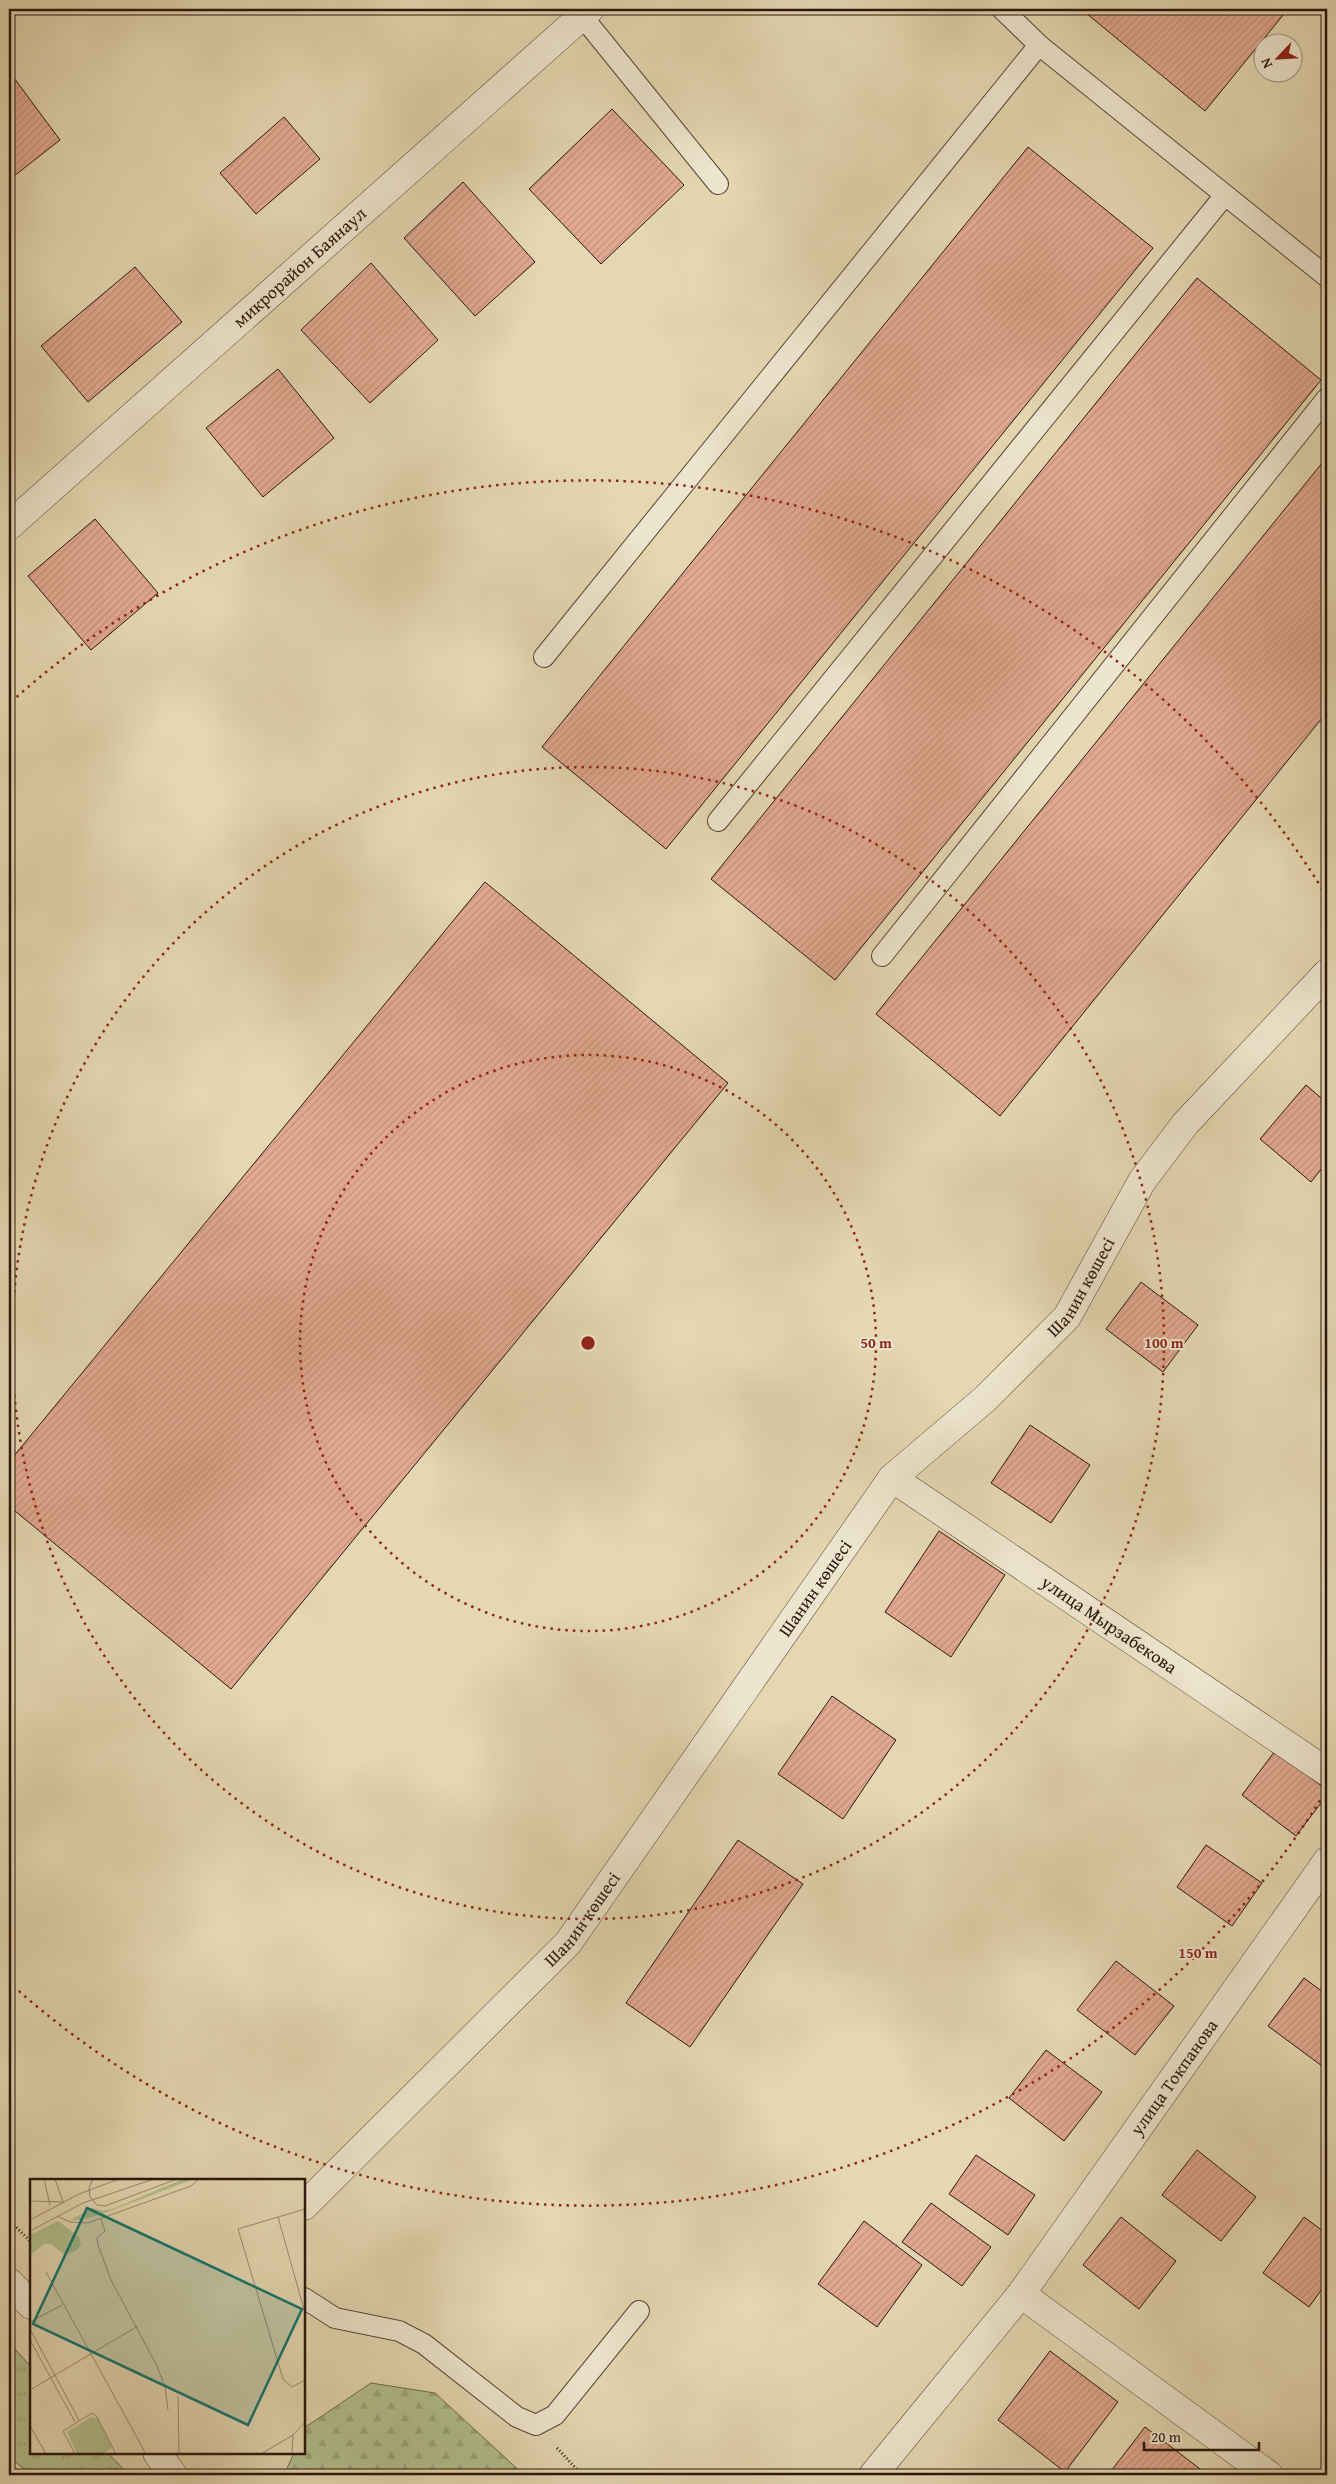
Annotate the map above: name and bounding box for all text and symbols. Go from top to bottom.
north arrow [1254,32,1304,82]
text: N [1255,54,1277,72]
street label: микрорайон Баянаул [227,200,372,334]
street label: Шанин көшесі [1040,1232,1121,1343]
text: 50 m [860,1332,892,1353]
text: 100 m [1144,1332,1184,1353]
centre of rings [579,1334,597,1352]
street label: Шанин көшесі [771,1534,858,1642]
street label: улица Мырзабекова [1035,1568,1183,1680]
street label: Шанин көшесі [537,1866,627,1973]
text: 150 m [1178,1942,1218,1963]
street label: улица Токпанова [1122,2013,1224,2142]
inset map [30,2179,305,2454]
scale bar [1144,2419,1258,2451]
text: 20 m [1151,2426,1182,2447]

